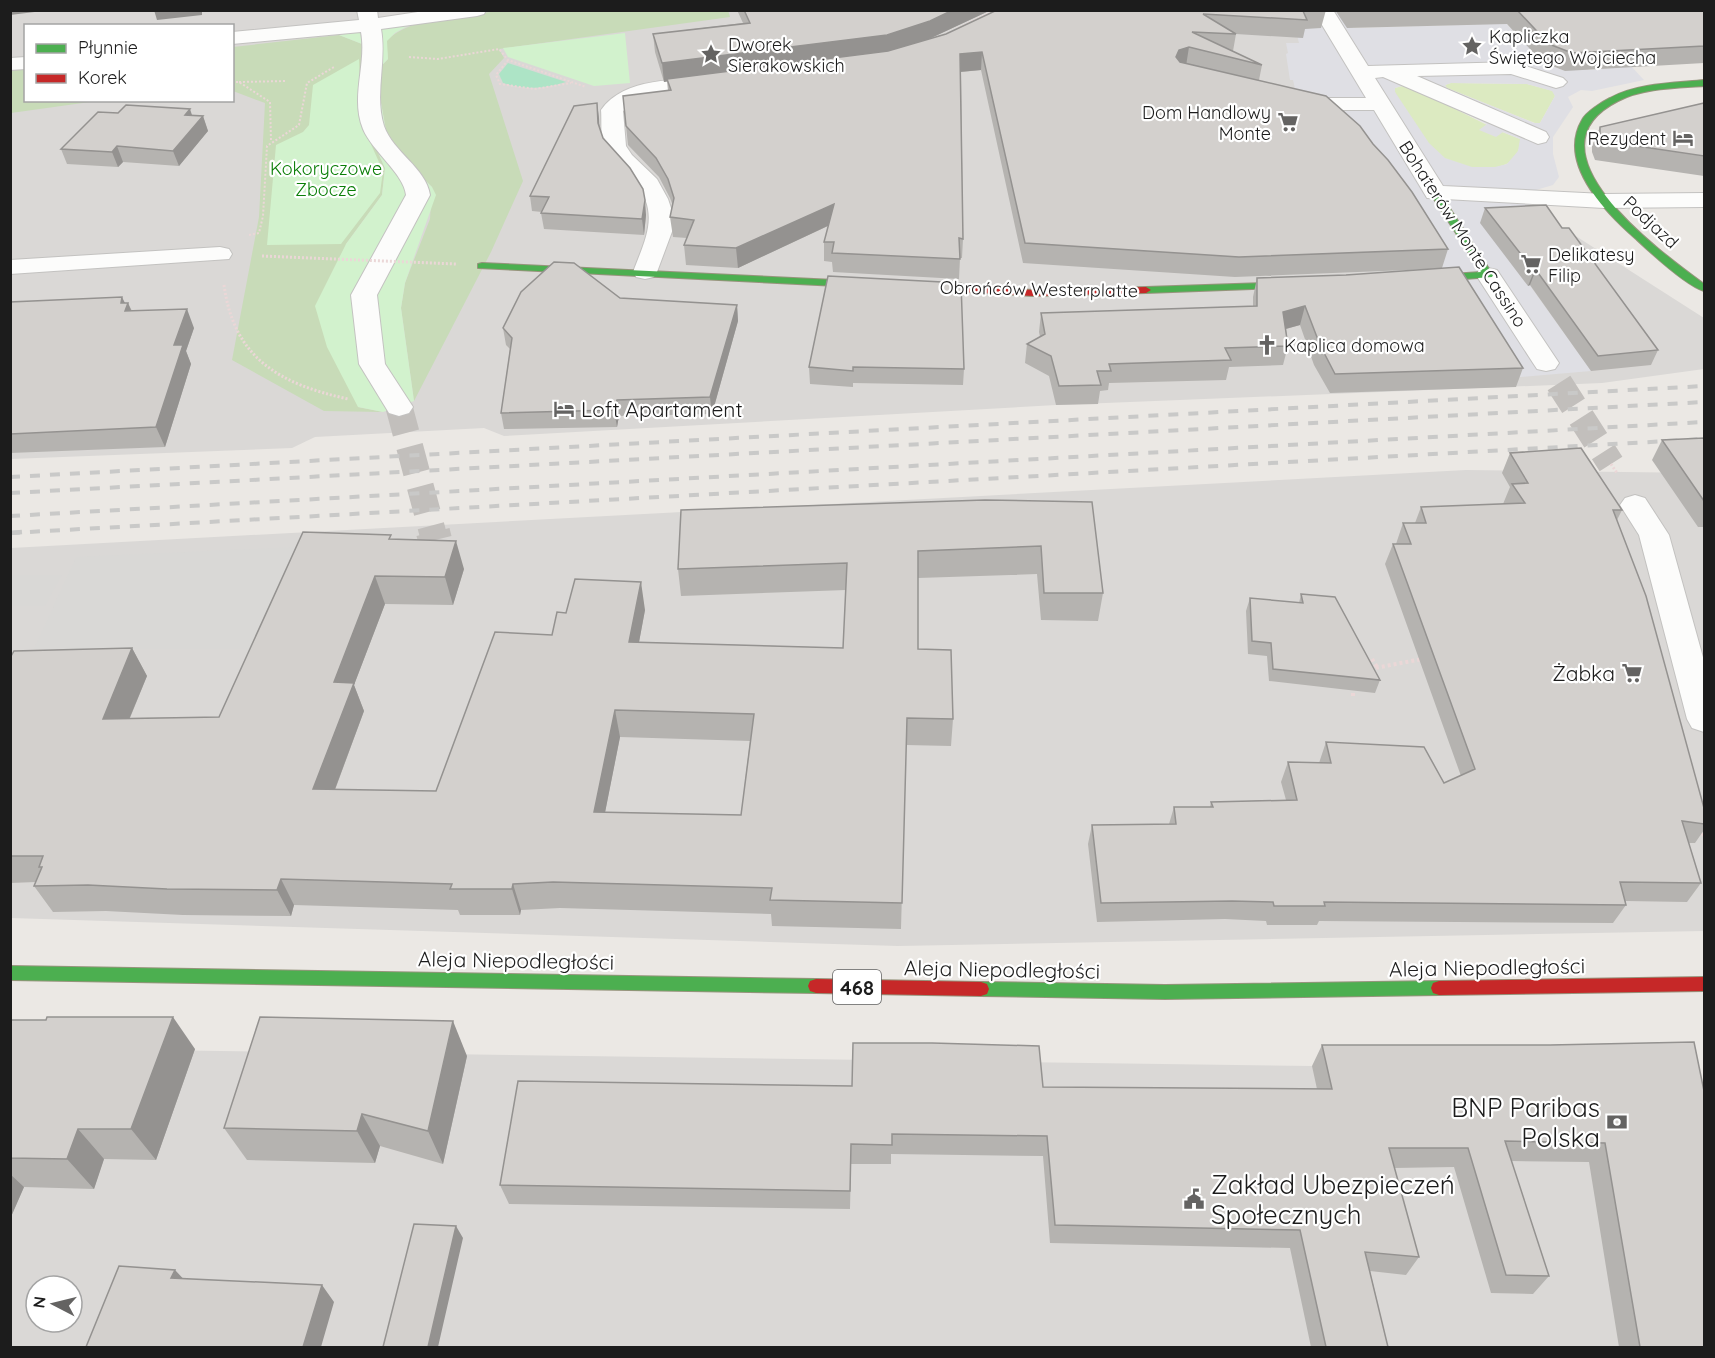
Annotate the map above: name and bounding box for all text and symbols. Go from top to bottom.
legend [24,24,234,102]
place label: Kapliczka Świętego Wojciecha [1489,25,1656,69]
place label: Dworek Sierakowskich [728,33,845,77]
place icon: Kapliczka Świętego Wojciecha [1460,34,1484,58]
text: Płynnie [78,36,138,59]
place icon: Dworek Sierakowskich [699,42,723,66]
text: Korek [78,66,127,89]
place label: Dom Handlowy Monte [1142,101,1271,145]
supermarket icon: Dom Handlowy Monte [1276,110,1300,134]
hotel icon: Rezydent [1671,126,1695,150]
place label: Rezydent [1588,127,1666,150]
street label: Bohaterów Monte Cassino [1394,136,1532,332]
park label: Kokoryczowe Zbocze [270,157,382,201]
street label: Podjazd [1618,191,1684,253]
place label: Delikatesy Filip [1548,243,1635,287]
supermarket icon: Delikatesy Filip [1519,252,1543,276]
street label: Obrońców Westerplatte [940,276,1138,302]
church icon: Kaplica domowa [1255,333,1279,357]
place label: Kaplica domowa [1284,334,1425,357]
place label: Loft Apartament [581,396,743,422]
hotel icon: Loft Apartament [552,397,576,421]
place label: Żabka [1552,660,1615,686]
supermarket icon: Żabka [1620,661,1644,685]
street label: Aleja Niepodległości [418,945,614,975]
street label: Aleja Niepodległości [1389,952,1585,982]
street label: Aleja Niepodległości [904,954,1100,984]
road number: 468 [833,970,881,1004]
place label: BNP Paribas Polska [1451,1091,1600,1154]
bank icon: BNP Paribas Polska [1605,1110,1629,1134]
place label: Zakład Ubezpieczeń Społecznych [1211,1168,1455,1231]
public building icon: Zakład Ubezpieczeń Społecznych [1182,1187,1206,1211]
north arrow [24,1274,84,1334]
text: N [28,1295,50,1309]

